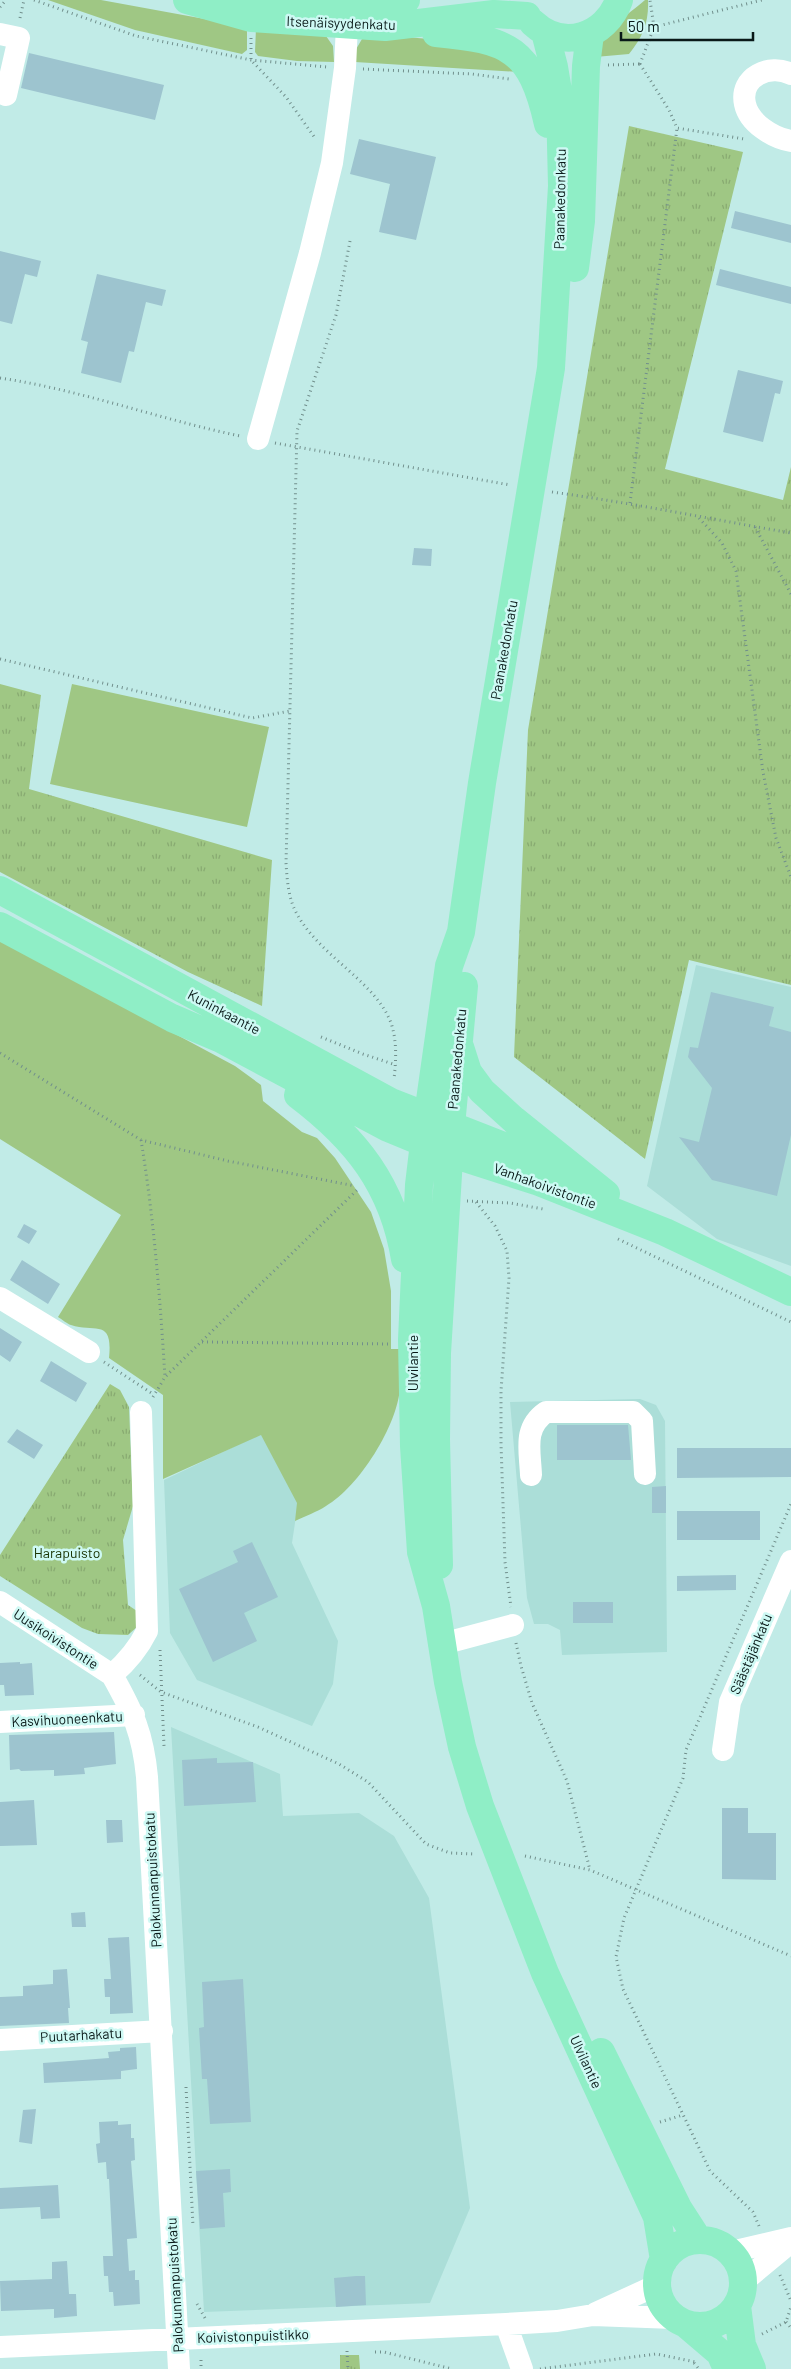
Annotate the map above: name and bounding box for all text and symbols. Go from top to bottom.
scale bar [621,10,754,42]
street label: Itsenäisyydenkatu [286,12,396,33]
text: 50 m [628,17,660,35]
street label: Paanakedonkatu [550,148,569,250]
street label: Paanakedonkatu [486,599,521,701]
street label: Kuninkaantie [185,985,263,1038]
street label: Paanakedonkatu [444,1008,469,1110]
street label: Vanhakoivistontie [491,1159,599,1212]
street label: Ulvilantie [404,1335,421,1391]
park label: Harapuisto [34,1544,100,1561]
street label: Uusikoivistontie [11,1605,102,1672]
street label: Säästäjänkatu [726,1611,775,1697]
street label: Kasvihuoneenkatu [11,1707,123,1730]
street label: Palokunnanpuistokatu [140,1812,165,1948]
street label: Puutarhakatu [40,2024,122,2045]
street label: Ulvilantie [567,2033,606,2091]
street label: Palokunnanpuistokatu [162,2217,187,2353]
street label: Koivistonpuistikko [197,2325,309,2346]

